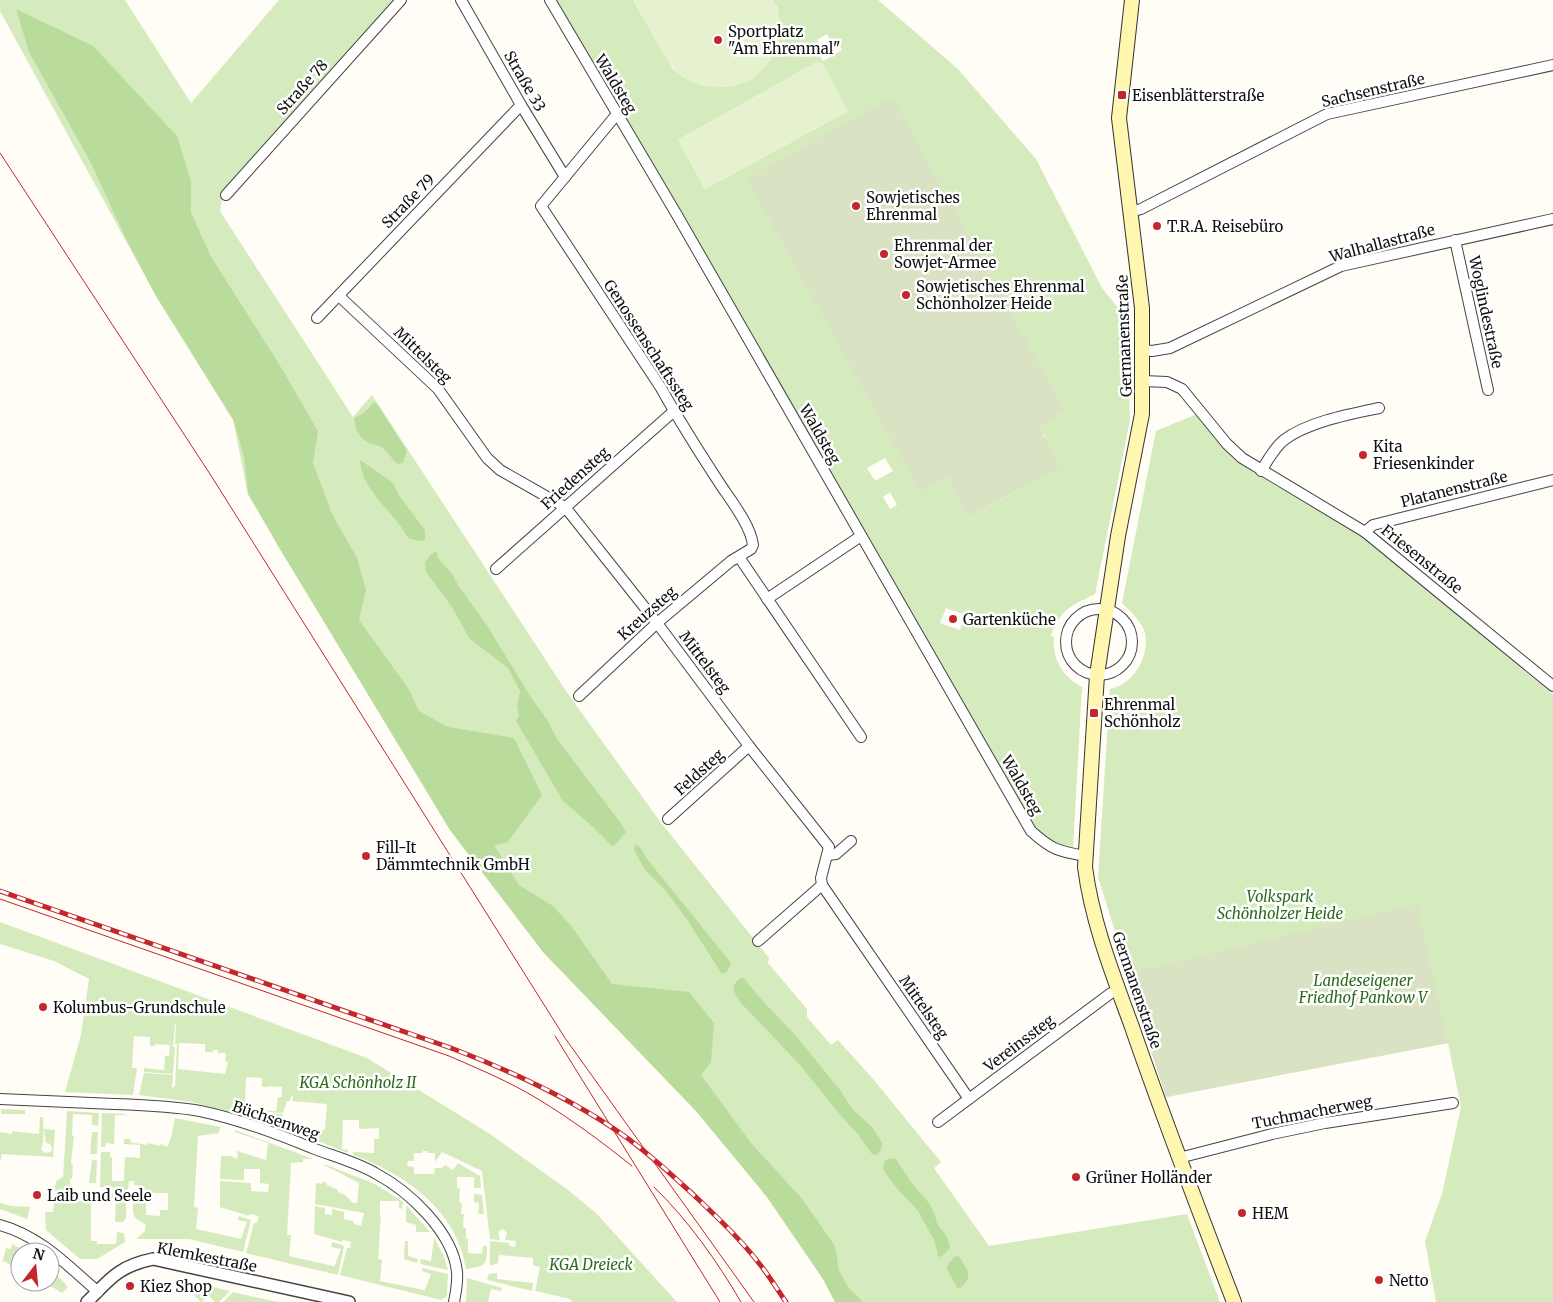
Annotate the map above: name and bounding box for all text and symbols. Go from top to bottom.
place label: Sportplatz "Am Ehrenmal" [728,22,840,58]
marker: Sportplatz "Am Ehrenmal" [712,34,724,46]
street label: Straße 33 [500,47,550,115]
street label: Waldsteg [590,50,641,117]
street label: Straße 78 [272,55,332,119]
street label: Sachsenstraße [1319,69,1427,111]
place label: Eisenblätterstraße [1132,86,1265,105]
marker: Eisenblätterstraße [1116,89,1128,101]
street label: Straße 79 [378,170,438,232]
place label: Sowjetisches Ehrenmal [866,188,960,224]
marker: Sowjetisches Ehrenmal [850,200,862,212]
place label: T.R.A. Reisebüro [1167,217,1284,236]
marker: T.R.A. Reisebüro [1151,220,1163,232]
street label: Walhallastraße [1326,220,1437,266]
place label: Ehrenmal der Sowjet-Armee [894,236,997,272]
marker: Ehrenmal der Sowjet-Armee [878,248,890,260]
street label: Woglindestraße [1465,253,1507,370]
street label: Germanenstraße [1112,274,1136,397]
street label: Genossenschaftssteg [600,276,698,414]
place label: Sowjetisches Ehrenmal Schönholzer Heide [916,277,1085,313]
marker: Sowjetisches Ehrenmal Schönholzer Heide [900,289,912,301]
street label: Mittelsteg [390,323,456,387]
street label: Waldsteg [795,400,845,467]
place label: Kita Friesenkinder [1373,437,1475,473]
street label: Friedensteg [537,442,613,514]
marker: Kita Friesenkinder [1357,449,1369,461]
street label: Platanenstraße [1399,466,1510,511]
street label: Friesenstraße [1377,520,1467,598]
street label: Kreuzsteg [614,582,680,644]
place label: Gartenküche [963,610,1056,629]
marker: Gartenküche [947,613,959,625]
street label: Mittelsteg [675,627,735,697]
place label: Ehrenmal Schönholz [1104,695,1180,731]
marker: Ehrenmal Schönholz [1088,707,1100,719]
street label: Feldsteg [670,745,728,799]
street label: Waldsteg [997,751,1047,818]
place label: Fill-It Dämmtechnik GmbH [376,838,530,874]
marker: Fill-It Dämmtechnik GmbH [360,850,372,862]
park label: Volkspark Schönholzer Heide [1217,887,1343,923]
street label: Germanenstraße [1108,929,1166,1051]
park label: Landeseigener Friedhof Pankow V [1298,971,1429,1007]
street label: Mittelsteg [895,972,953,1042]
place label: Kolumbus-Grundschule [53,998,226,1017]
marker: Kolumbus-Grundschule [37,1001,49,1013]
street label: Vereinssteg [979,1010,1058,1076]
park label: KGA Schönholz II [299,1073,417,1092]
street label: Tuchmacherweg [1250,1091,1374,1133]
street label: Büchsenweg [230,1096,322,1144]
place label: Grüner Holländer [1086,1168,1212,1187]
marker: Grüner Holländer [1070,1171,1082,1183]
place label: Laib und Seele [47,1186,152,1205]
marker: Laib und Seele [31,1189,43,1201]
place label: HEM [1252,1204,1289,1223]
marker: HEM [1236,1207,1248,1219]
street label: Klemkestraße [156,1238,259,1276]
north arrow [10,1242,60,1292]
text: N [31,1244,46,1265]
park label: KGA Dreieck [548,1255,633,1274]
place label: Netto [1389,1271,1429,1290]
marker: Netto [1373,1274,1385,1286]
place label: Kiez Shop [140,1277,212,1296]
marker: Kiez Shop [124,1280,136,1292]

